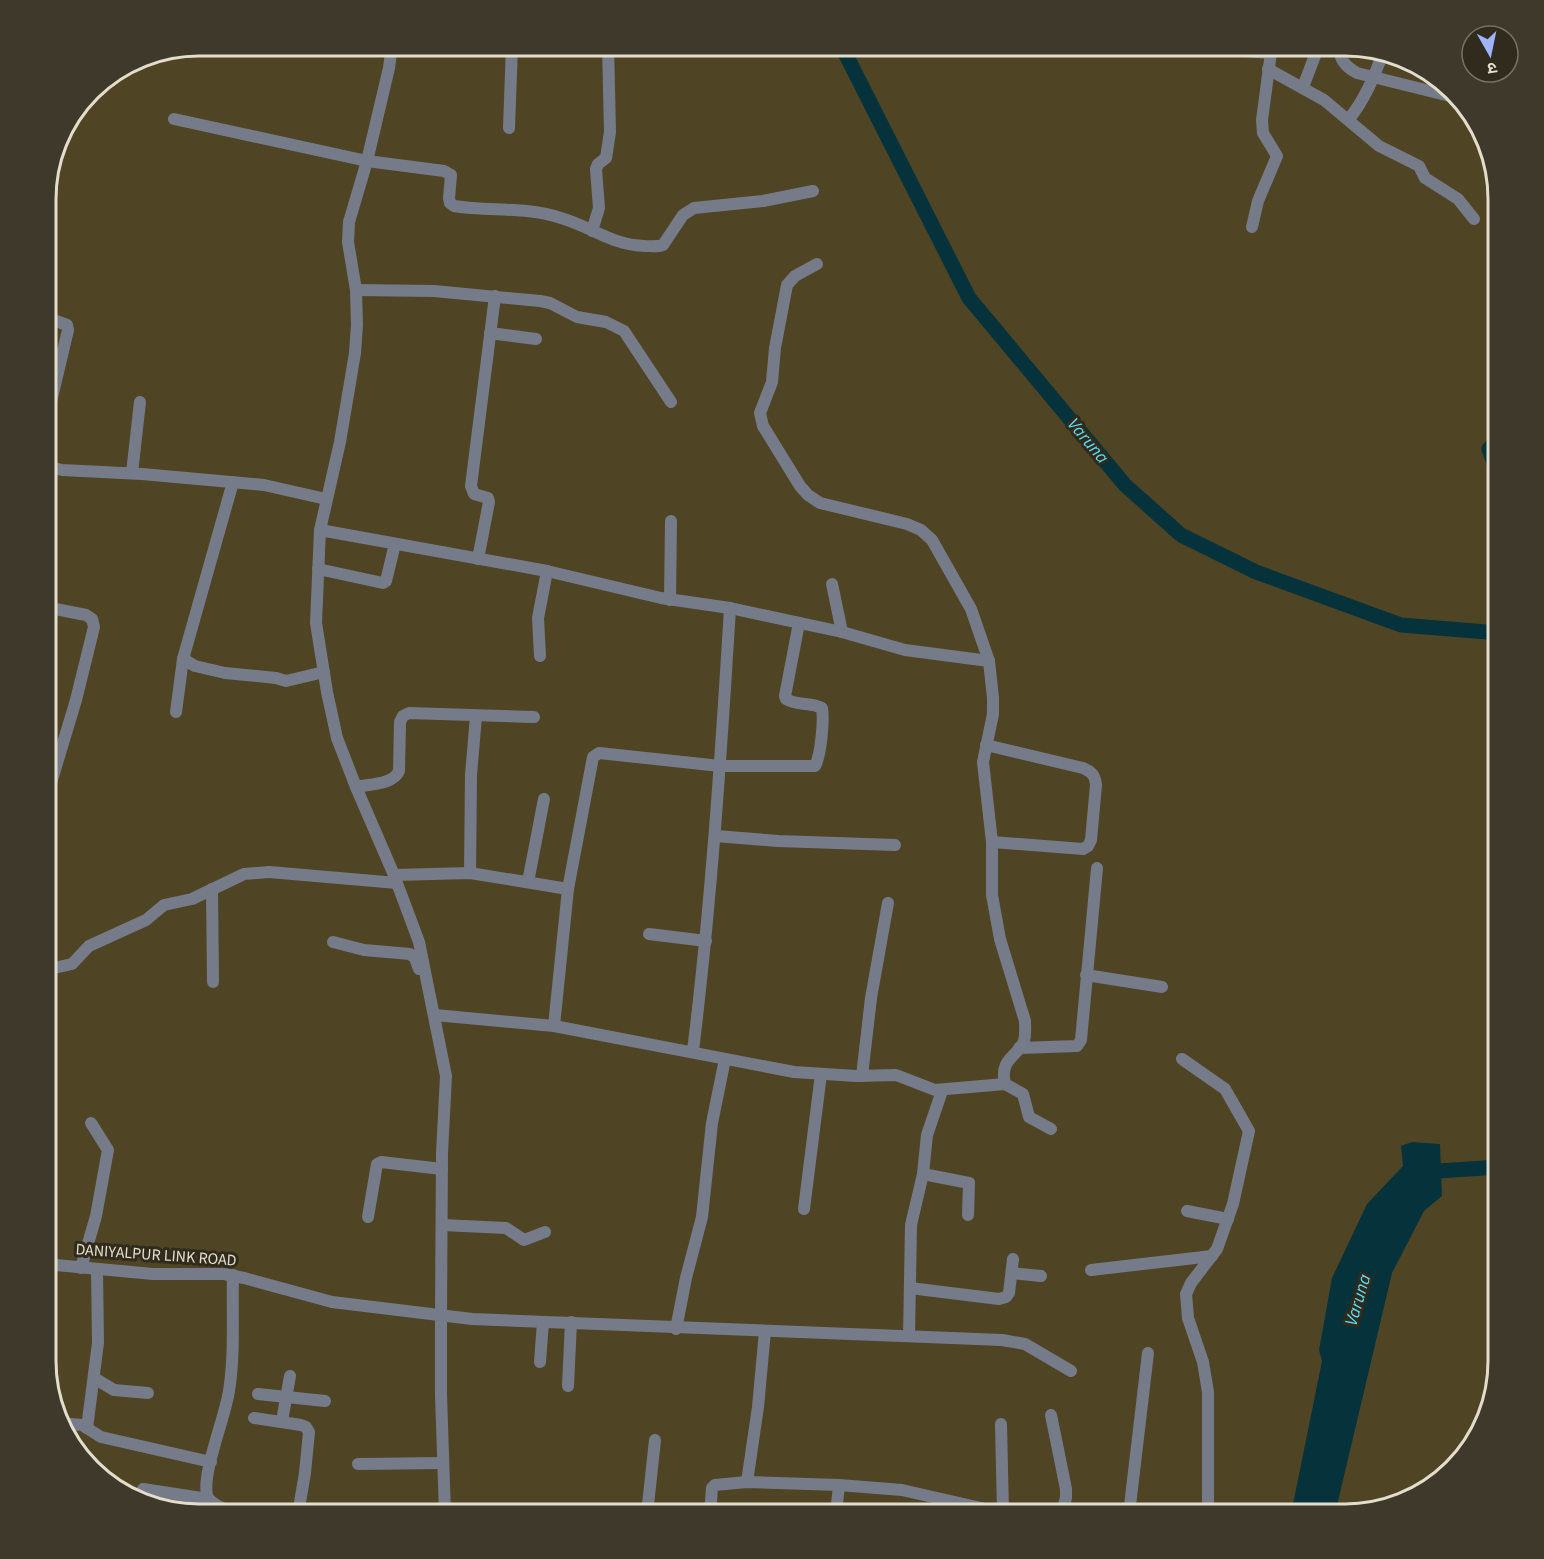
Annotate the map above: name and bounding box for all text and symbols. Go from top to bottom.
north arrow [1460,24,1520,84]
text: उ [1485,56,1499,80]
water label: Varuna [1061,413,1115,470]
street label: DANIYALPUR LINK ROAD [75,1238,237,1272]
water label: Varuna [1339,1271,1377,1329]

